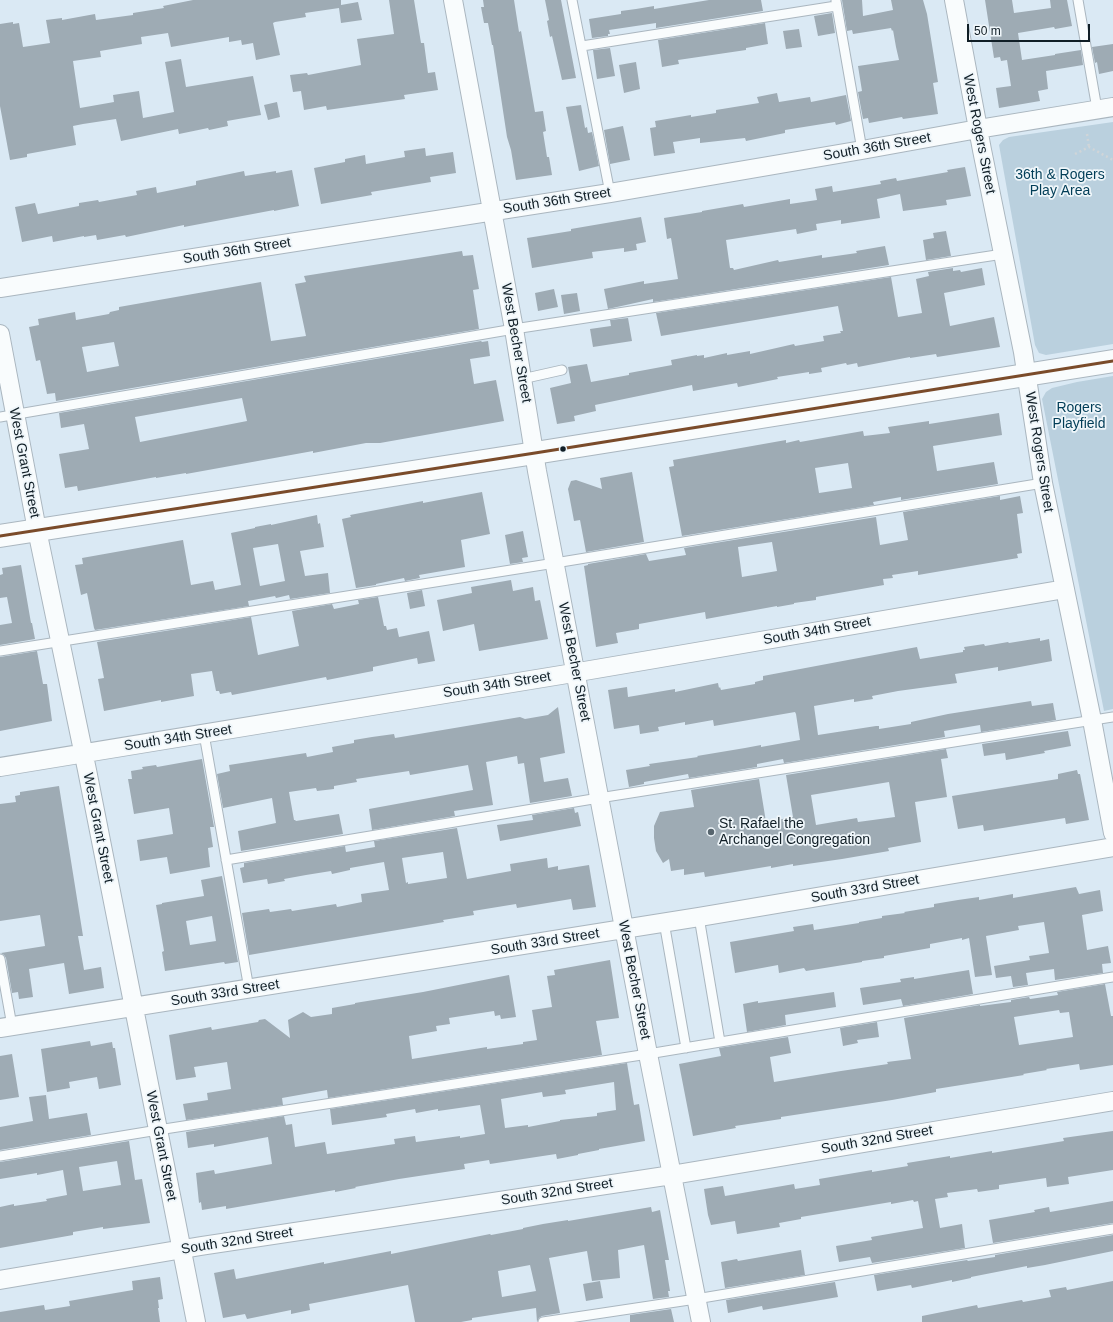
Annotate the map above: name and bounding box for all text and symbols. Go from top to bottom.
scale bar [969,16,1092,42]
text: 50 m [974,24,1001,38]
street label: West Rogers Street [959,73,999,195]
street label: South 36th Street [822,129,932,165]
park label: 36th & Rogers Play Area [1015,167,1105,200]
street label: South 36th Street [502,184,612,218]
street label: South 36th Street [182,234,292,268]
street label: West Becher Street [497,282,535,404]
street label: West Rogers Street [1021,390,1057,514]
park label: Rogers Playfield [1053,400,1105,432]
street label: West Grant Street [5,407,43,519]
unlabelled marker [558,444,568,454]
street label: West Becher Street [554,601,594,723]
street label: South 34th Street [762,613,872,649]
street label: South 34th Street [442,668,552,702]
street label: South 34th Street [123,721,233,755]
street label: West Grant Street [79,772,117,884]
place label: St. Rafael the Archangel Congregation [719,816,870,848]
marker: St. Rafael the Archangel Congregation [706,827,716,837]
street label: South 33rd Street [810,871,920,907]
street label: West Becher Street [614,919,654,1041]
street label: South 33rd Street [489,925,601,959]
street label: South 33rd Street [169,976,281,1010]
street label: West Grant Street [142,1090,180,1202]
street label: South 32nd Street [820,1122,934,1158]
street label: South 32nd Street [500,1175,614,1209]
street label: South 32nd Street [180,1224,294,1258]

